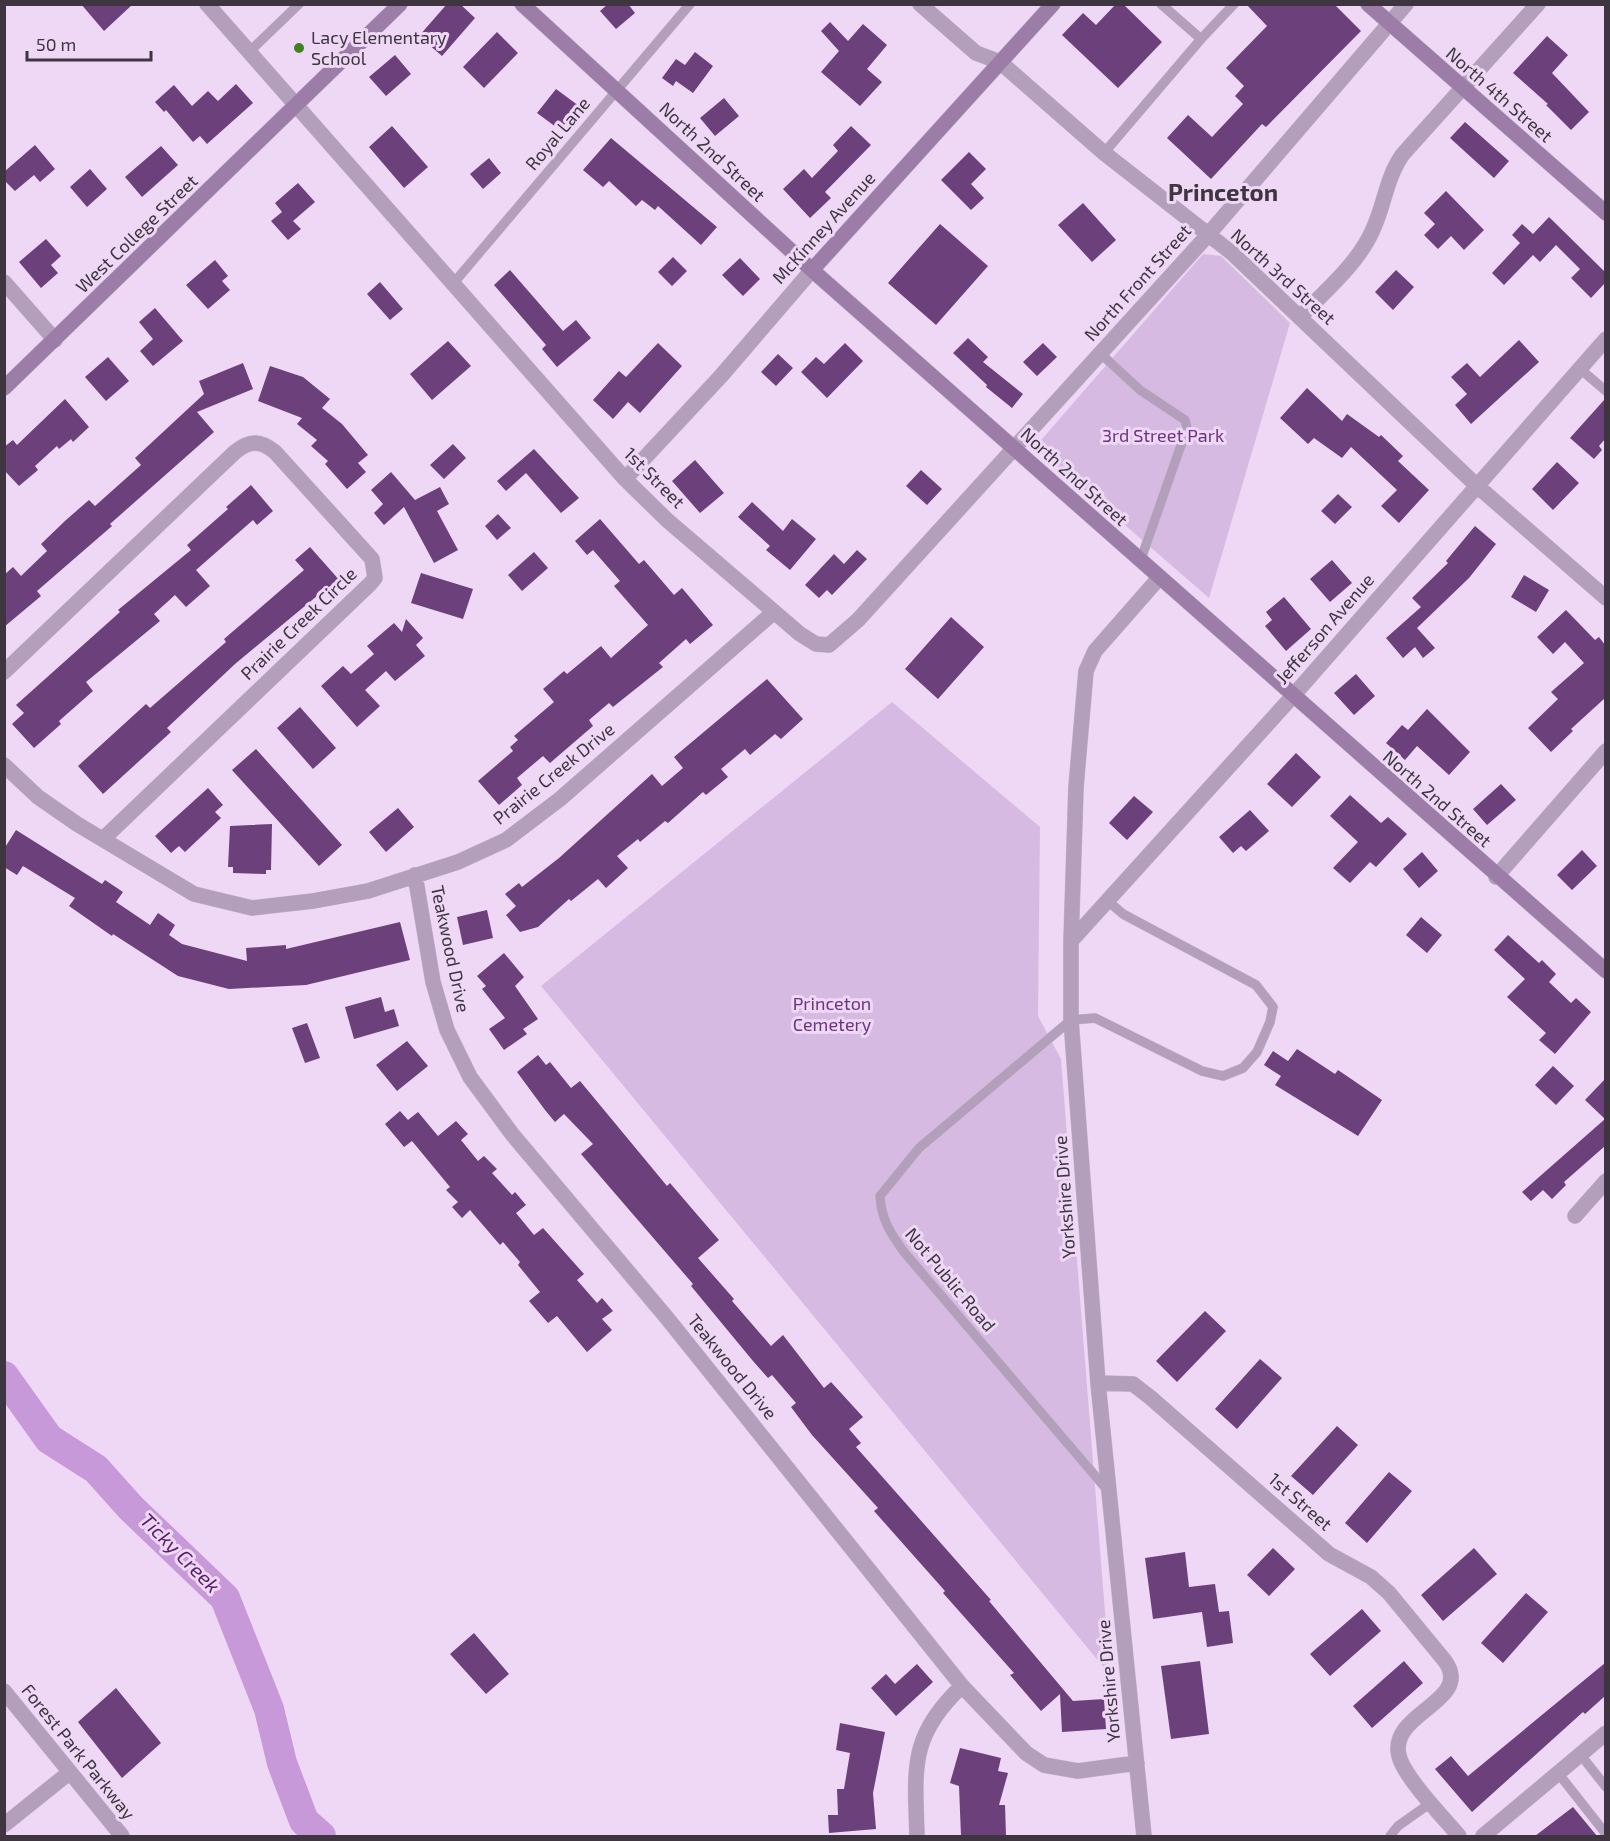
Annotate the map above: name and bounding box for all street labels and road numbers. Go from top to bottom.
street label: North 4th Street [1442,42,1557,147]
street label: Royal Lane [520,92,594,174]
street label: North 2nd Street [655,97,770,206]
street label: McKinney Avenue [767,167,879,288]
street label: West College Street [71,169,202,297]
street label: North Front Street [1079,219,1196,345]
street label: North 3rd Street [1227,224,1341,329]
street label: North 2nd Street [1017,422,1133,530]
street label: 1st Street [620,442,690,512]
street label: Prairie Creek Circle [236,562,361,684]
street label: Jefferson Avenue [1270,569,1378,688]
street label: Prairie Creek Drive [488,718,619,829]
street label: North 2nd Street [1379,745,1496,851]
street label: Teakwood Drive [427,883,475,1014]
street label: Yorkshire Drive [1049,1135,1079,1259]
street label: Not Public Road [901,1223,1001,1336]
street label: Teakwood Drive [683,1309,782,1424]
street label: 1st Street [1264,1468,1337,1535]
street label: Yorkshire Drive [1092,1619,1124,1743]
street label: Forest Park Parkway [17,1679,140,1824]

